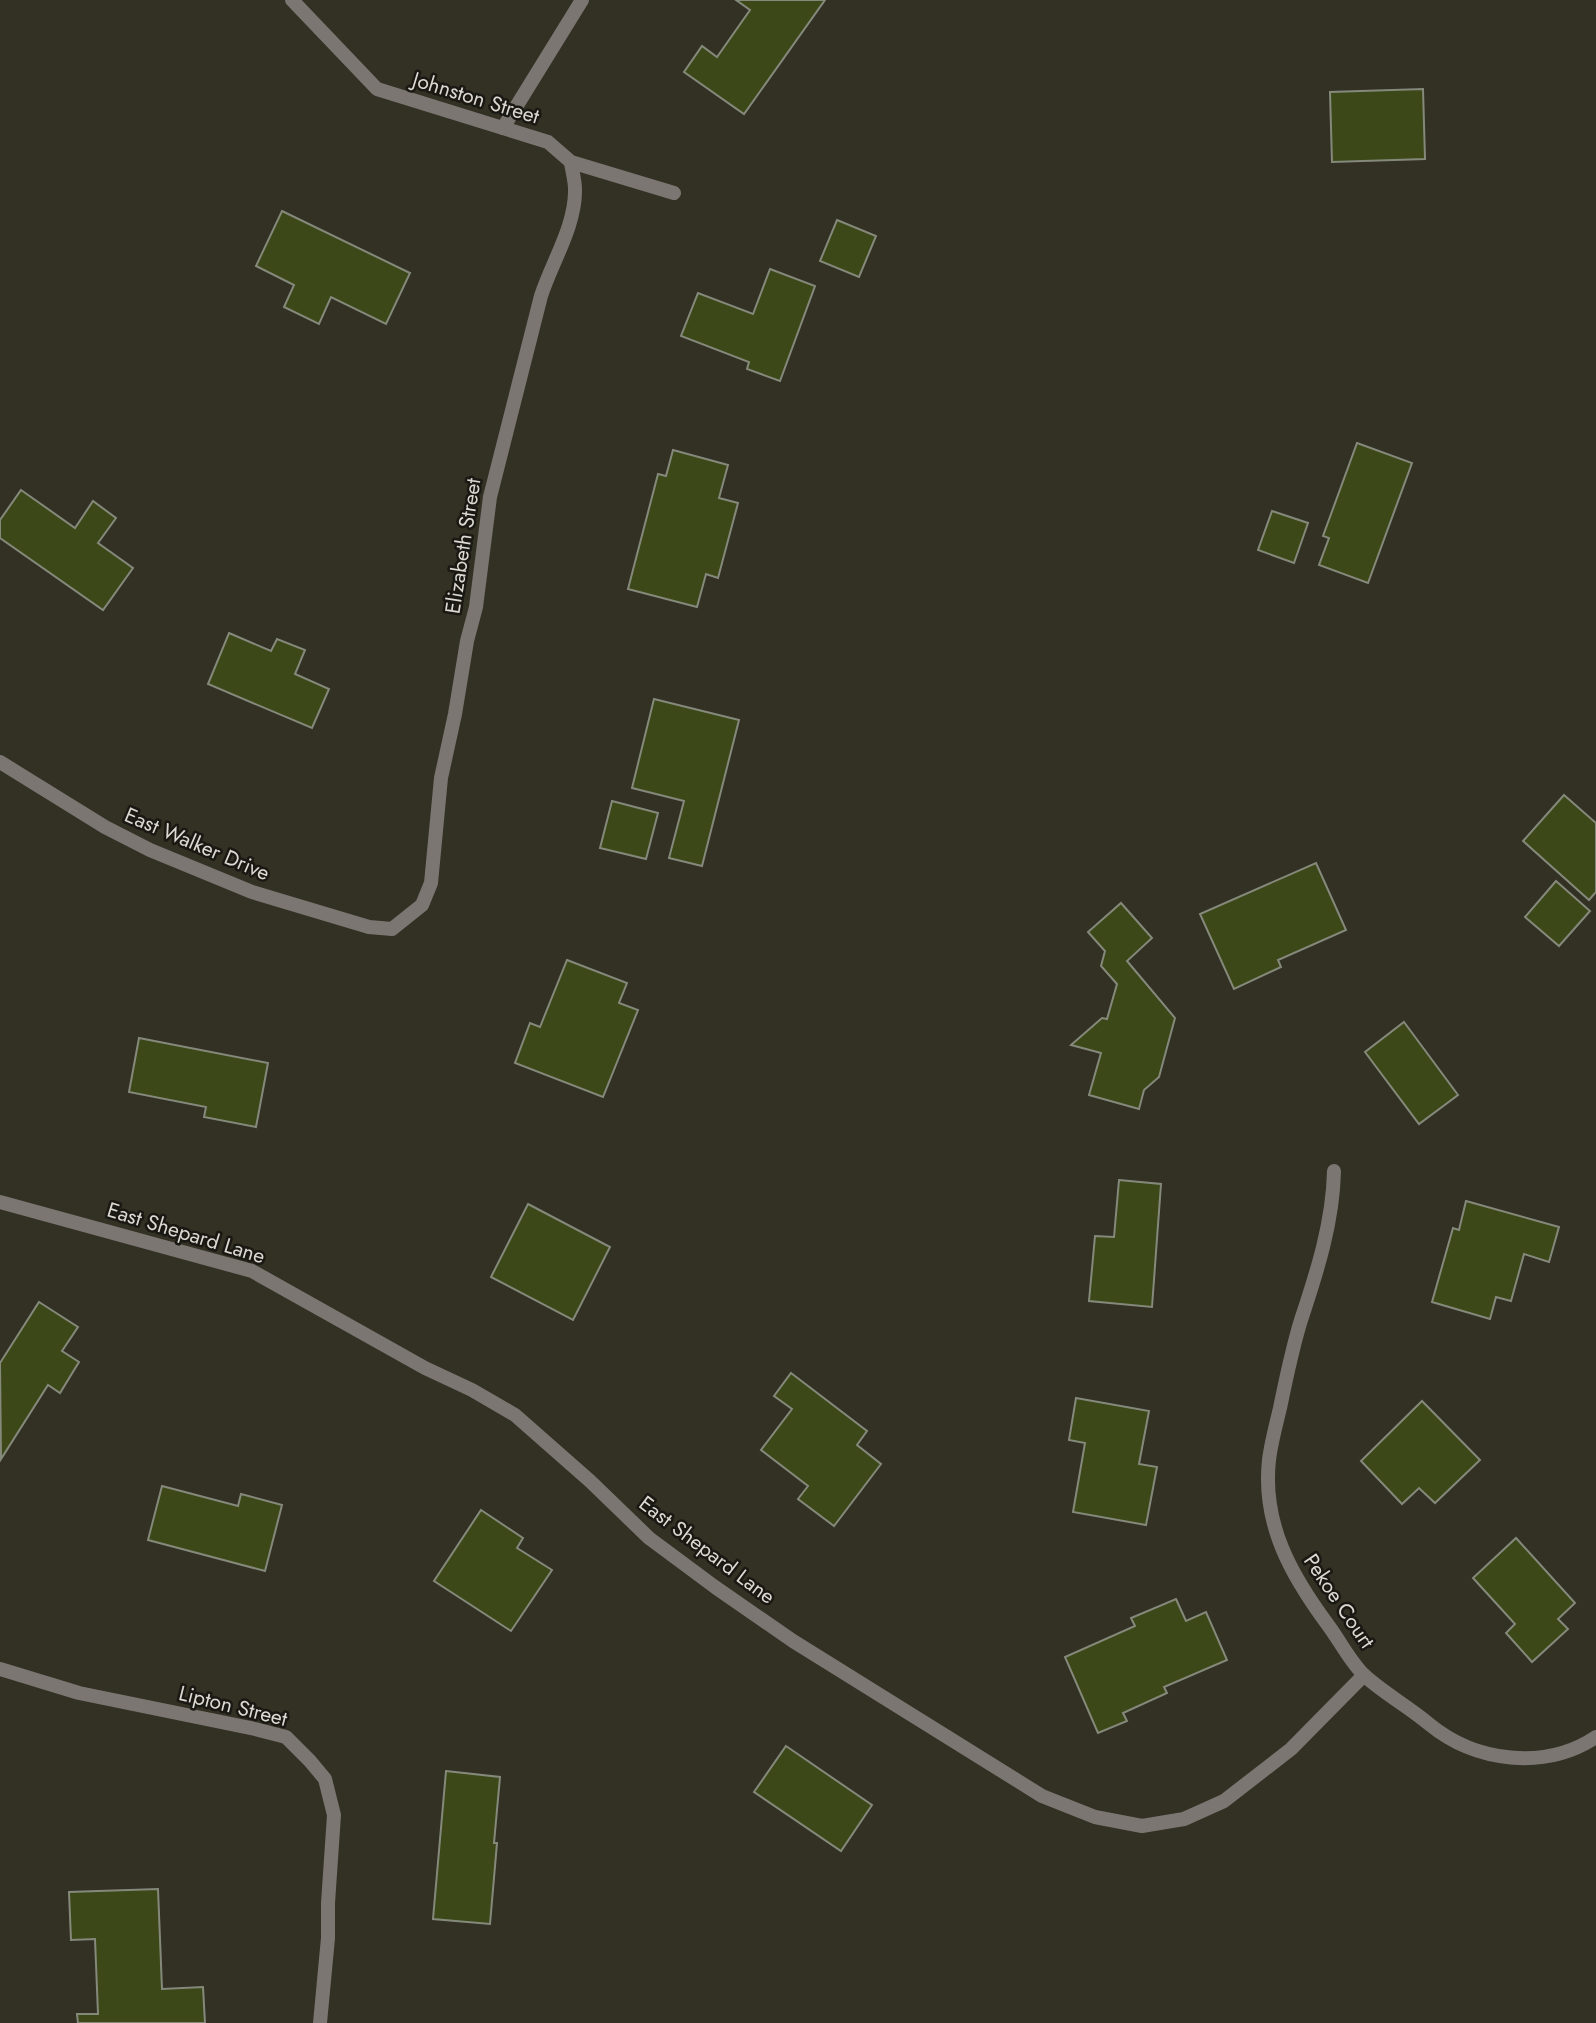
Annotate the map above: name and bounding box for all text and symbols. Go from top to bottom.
street label: Johnston Street [406,64,543,131]
street label: Elizabeth Street [437,476,489,616]
street label: East Walker Drive [120,800,274,888]
street label: East Shepard Lane [103,1195,269,1271]
street label: East Shepard Lane [633,1489,782,1611]
street label: Pekoe Court [1296,1548,1382,1654]
street label: Lipton Street [176,1678,290,1734]

